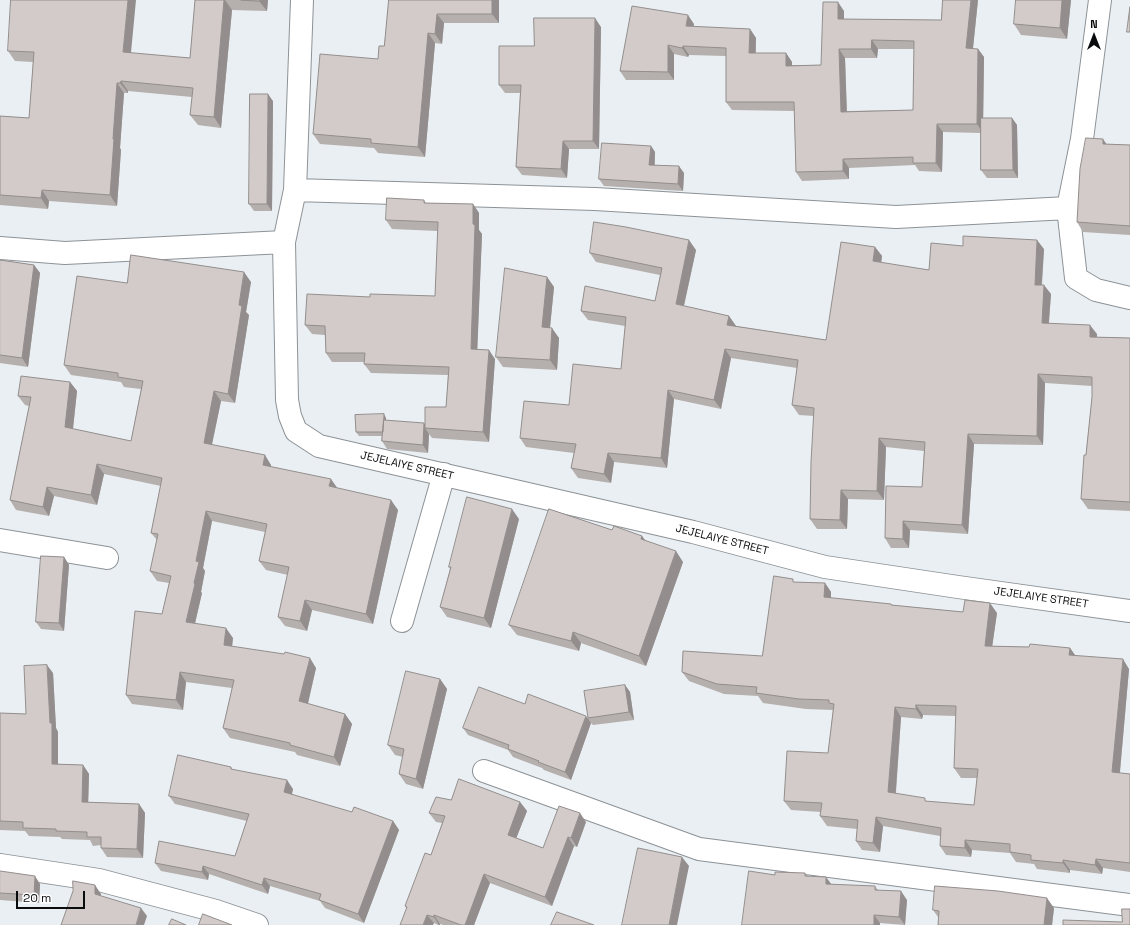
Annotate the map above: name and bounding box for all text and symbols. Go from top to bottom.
north arrow [1074,16,1114,56]
text: N [1090,17,1098,31]
street label: JEJELAIYE STREET [359,449,455,483]
street label: JEJELAIYE STREET [674,522,770,558]
street label: JEJELAIYE STREET [993,585,1089,611]
scale bar [18,883,87,909]
text: 20 m [23,890,51,906]

